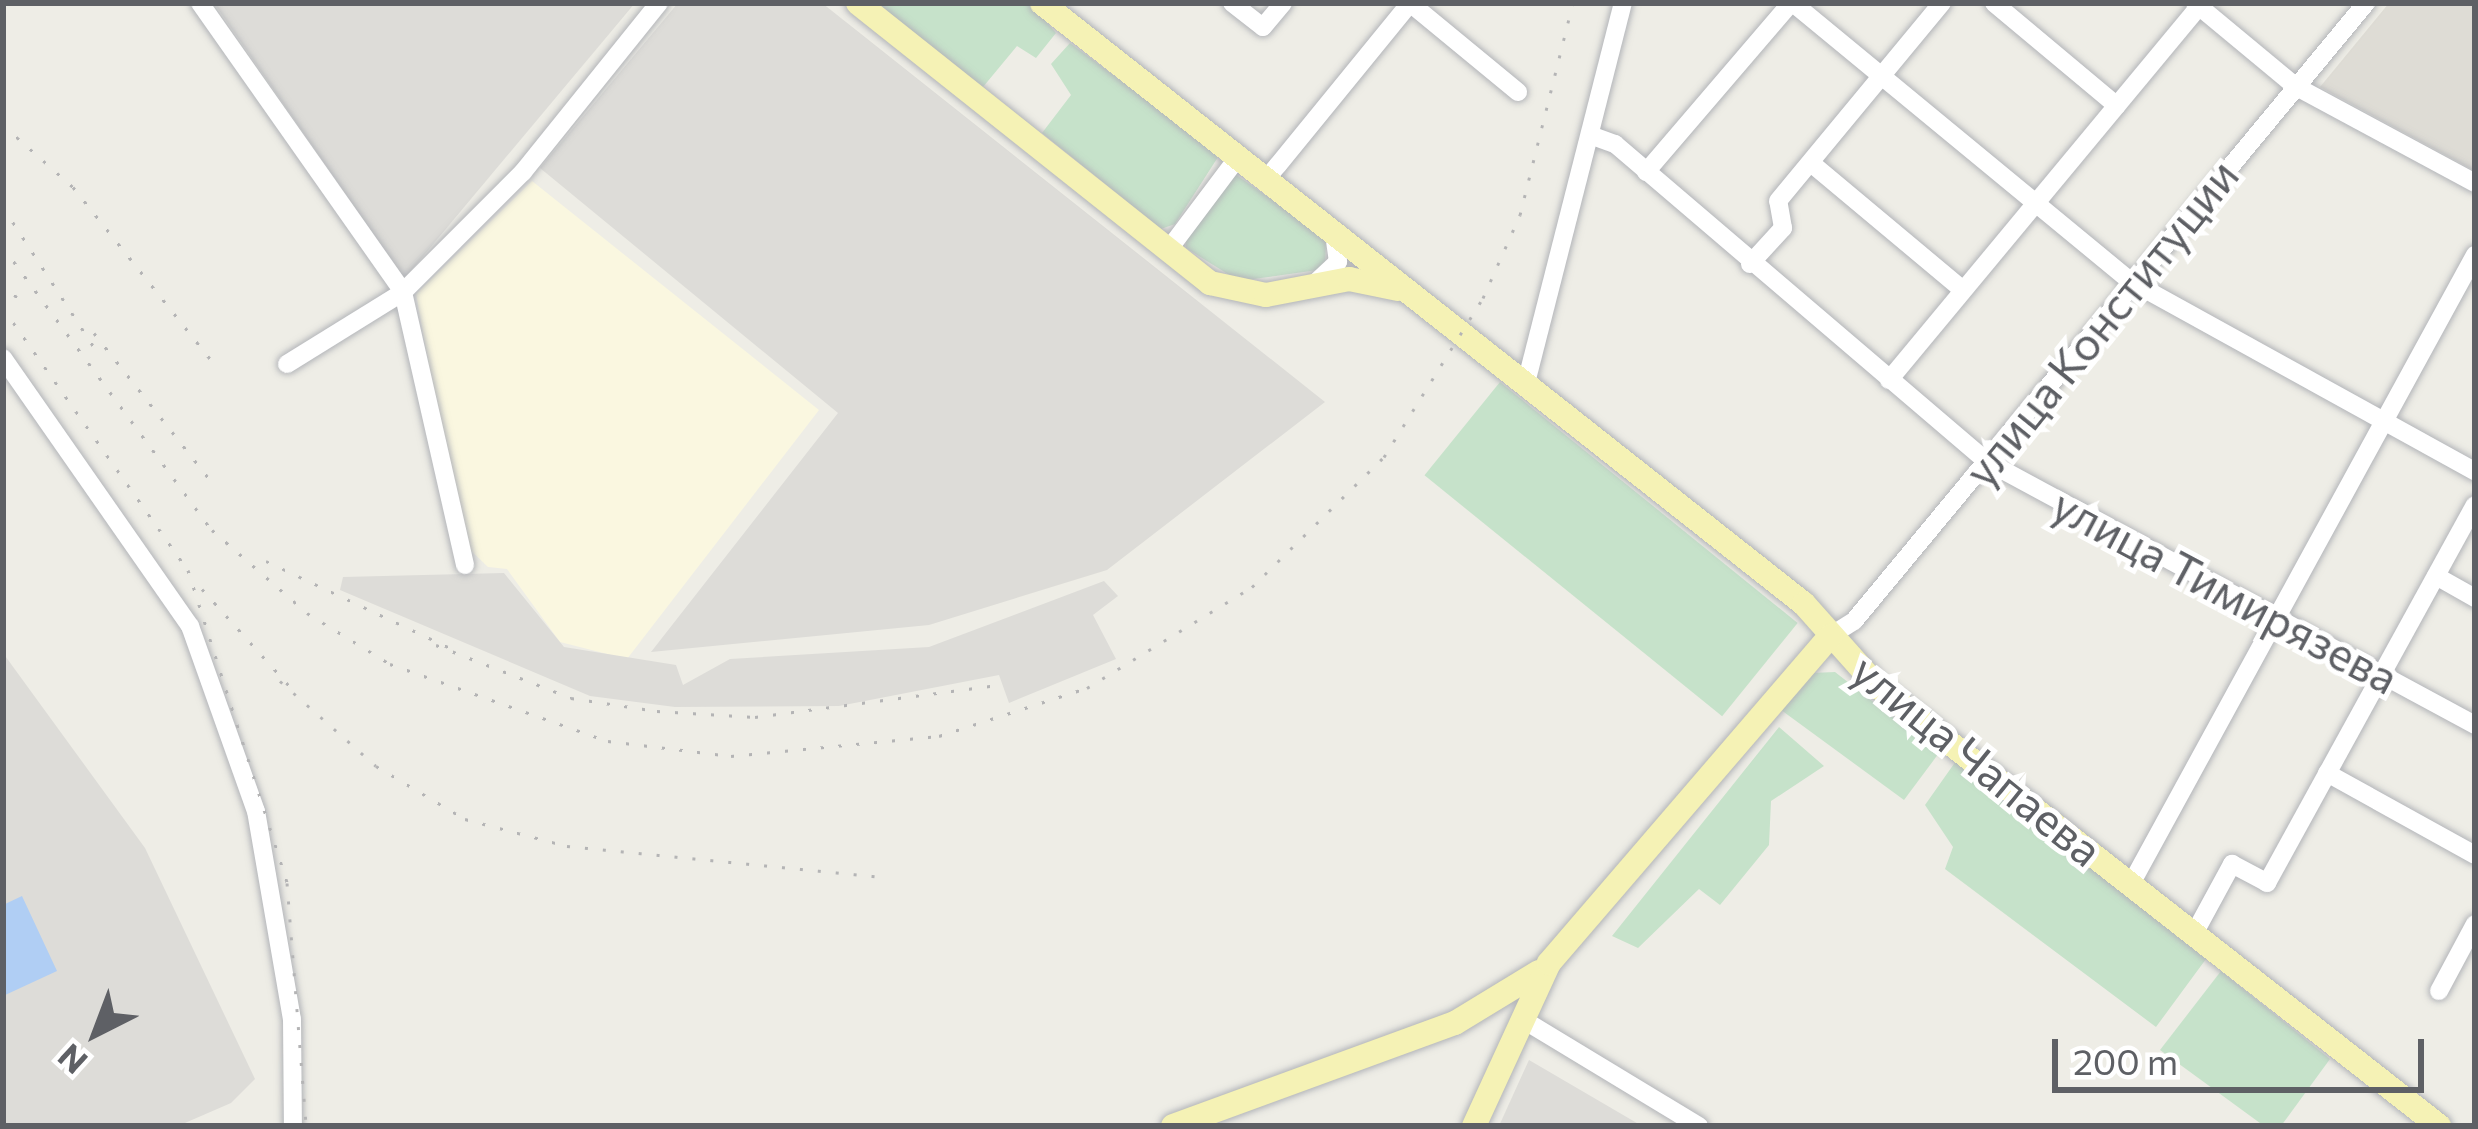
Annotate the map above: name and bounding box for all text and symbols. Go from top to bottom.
street label: улица Конституции [1952,148,2248,496]
street label: улица Тимирязева [2044,476,2408,704]
street label: улица Чапаева [1842,642,2114,876]
north arrow [36,973,156,1093]
scale bar [2058,1015,2430,1089]
text: N [49,1037,94,1084]
text: 200 m [2073,1038,2178,1082]

